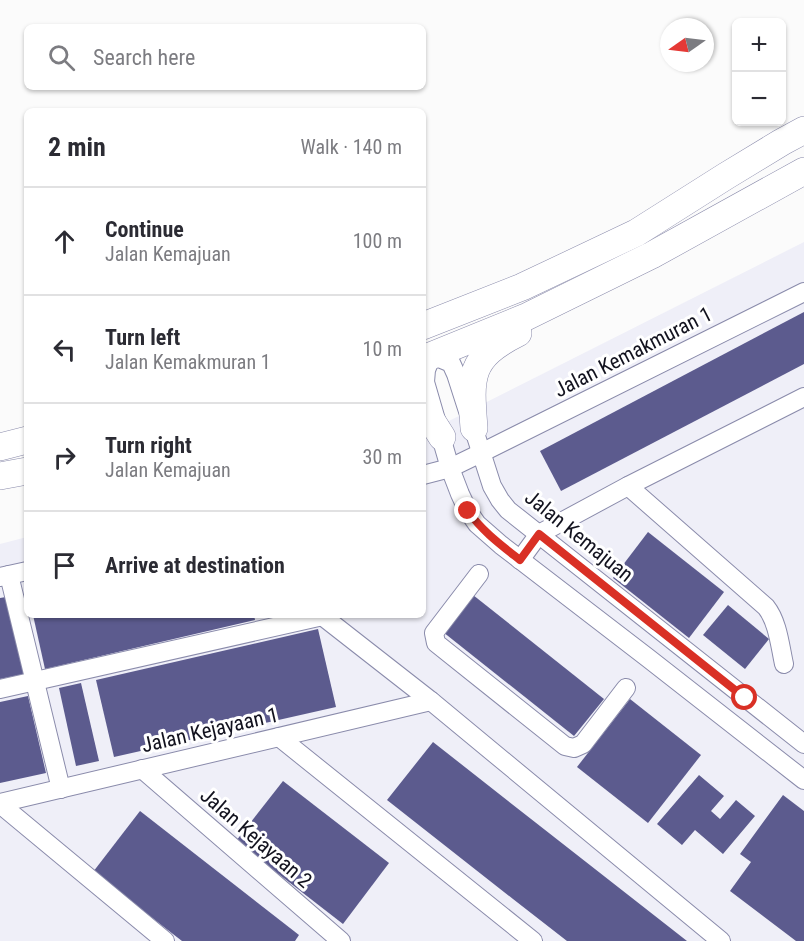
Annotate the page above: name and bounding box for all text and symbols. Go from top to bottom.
north arrow [660,18,714,72]
map controls [732,18,786,126]
button: + [732,18,786,72]
search box [24,24,426,90]
icon: search [45,41,78,74]
text: Search here [93,45,195,70]
button: − [732,72,786,126]
text: 2 min [48,132,106,162]
text: Walk · 140 m [301,135,402,159]
text: Continue [105,217,184,242]
icon: ahead [48,225,81,258]
text: 100 m [353,229,402,253]
text: Jalan Kemajuan [105,242,231,266]
street label: Jalan Kemakmuran 1 [550,302,716,402]
text: Turn left [105,325,180,350]
icon: left [48,333,81,366]
text: 10 m [363,337,402,361]
text: Jalan Kemakmuran 1 [105,350,271,374]
text: Turn right [105,433,192,458]
icon: right [48,441,81,474]
text: 30 m [363,445,402,469]
text: Jalan Kemajuan [105,458,231,482]
street label: Jalan Kemajuan [520,485,638,587]
route end [454,497,480,523]
icon: arrive [48,549,81,582]
text: Arrive at destination [105,553,285,578]
route start [731,684,757,710]
street label: Jalan Kejayaan 1 [139,703,281,757]
street label: Jalan Kejayaan 2 [195,783,317,893]

